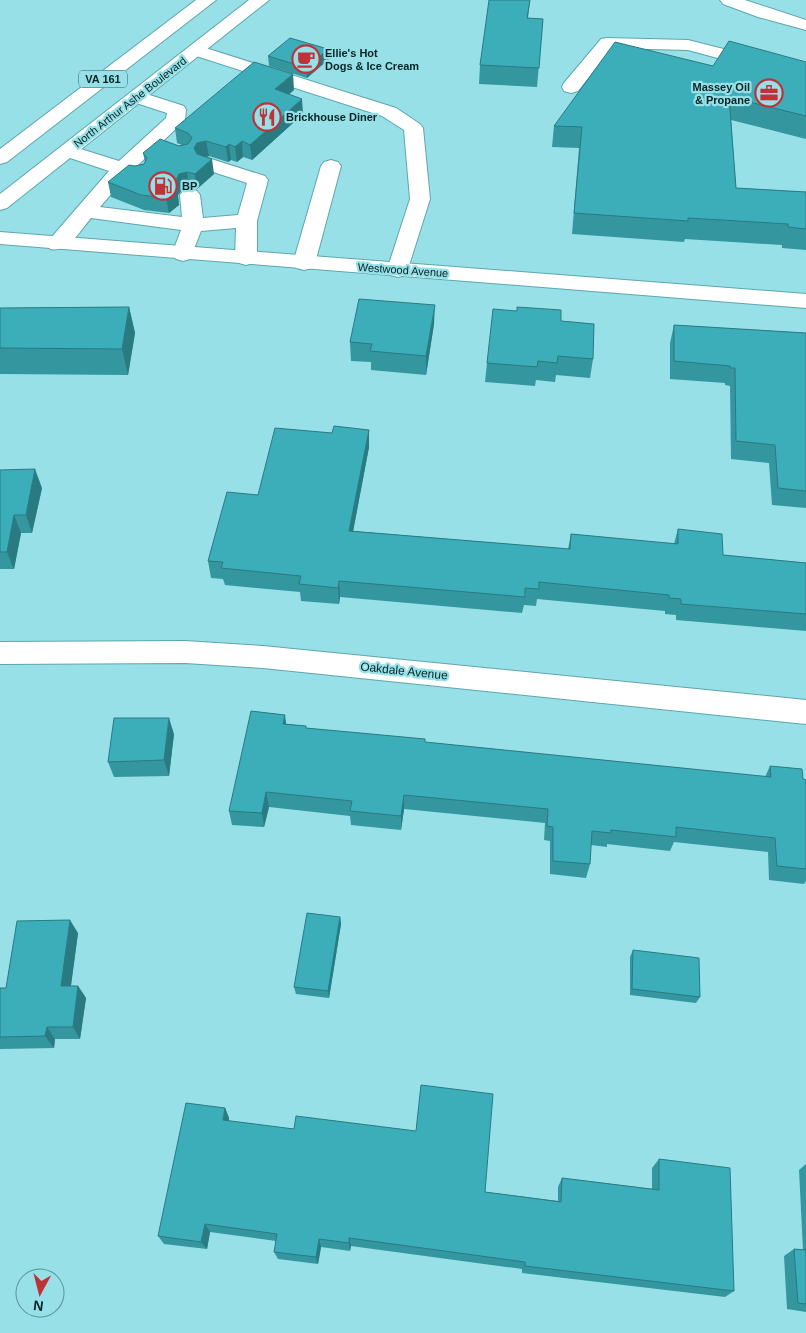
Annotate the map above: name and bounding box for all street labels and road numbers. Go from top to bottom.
street label: North Arthur Ashe Boulevard [71,54,189,150]
road number: VA 161 [79,70,127,88]
street label: Westwood Avenue [357,261,449,279]
street label: Oakdale Avenue [360,659,449,683]

